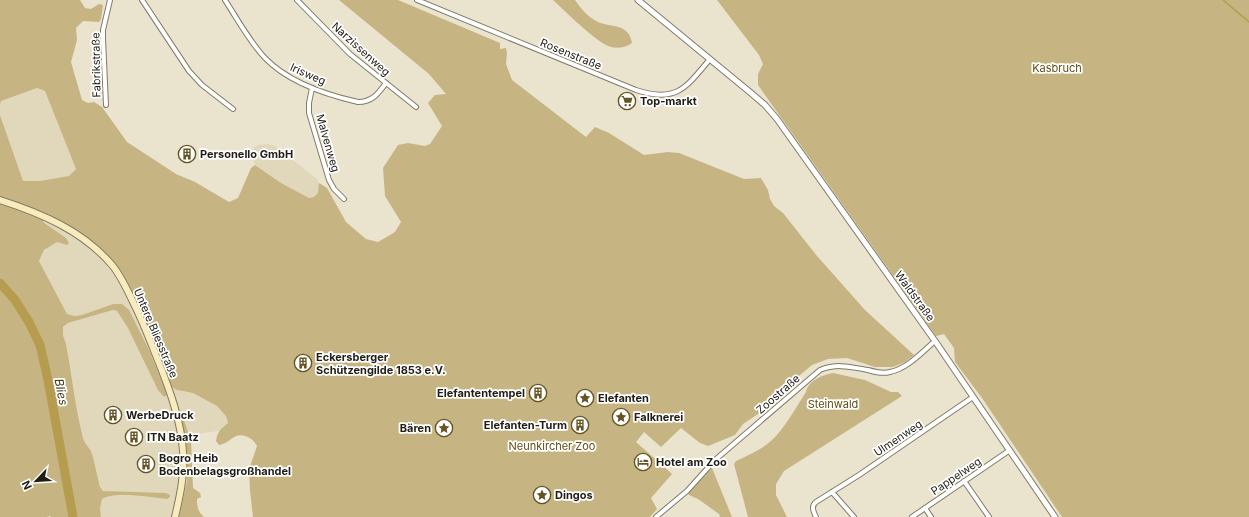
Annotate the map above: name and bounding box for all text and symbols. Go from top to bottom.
street label: Narzissenweg [329,19,393,79]
street label: Fabrikstraße [88,32,104,98]
street label: Rosenstraße [538,35,604,73]
street label: Irisweg [288,60,328,88]
park label: Kasbruch [1032,61,1082,75]
supermarket icon: Top-markt [617,91,637,111]
place label: Top-markt [640,94,697,108]
street label: Malvenweg [313,112,343,174]
building icon: Personello GmbH [177,144,197,164]
place label: Personello GmbH [200,147,293,161]
street label: Waldstraße [892,268,938,324]
street label: Untere Bliesstraße [131,286,181,380]
place label: Eckersberger Schützengilde 1853 e.V. [316,350,446,377]
building icon: Eckersberger Schützengilde 1853 e.V. [293,353,313,373]
street label: Zoostraße [753,371,803,417]
water label: Blies [52,377,71,407]
building icon: Elefantentempel [528,383,548,403]
place label: Elefantentempel [437,386,525,400]
place icon: Elefanten [575,388,595,408]
place label: Elefanten [598,391,649,405]
park label: Steinwald [808,397,858,411]
building icon: WerbeDruck [103,405,123,425]
place icon: Falknerei [611,407,631,427]
place label: WerbeDruck [126,408,194,422]
place label: Falknerei [634,410,683,424]
building icon: Elefanten-Turm [570,415,590,435]
street label: Ulmenweg [871,417,925,459]
place icon: Bären [434,418,454,438]
place label: Elefanten-Turm [484,418,567,432]
place label: Bären [400,421,431,435]
building icon: ITN Baatz [124,427,144,447]
place label: ITN Baatz [147,430,199,444]
park label: Neunkircher Zoo [509,439,596,453]
place label: Bogro Heib Bodenbelagsgroßhandel [159,451,291,478]
hotel icon: Hotel am Zoo [633,452,653,472]
building icon: Bogro Heib Bodenbelagsgroßhandel [136,454,156,474]
street label: Pappelweg [928,454,984,498]
place label: Hotel am Zoo [656,455,727,469]
north arrow [16,461,56,501]
text: N [19,478,35,492]
place icon: Dingos [532,485,552,505]
place label: Dingos [555,488,593,502]

